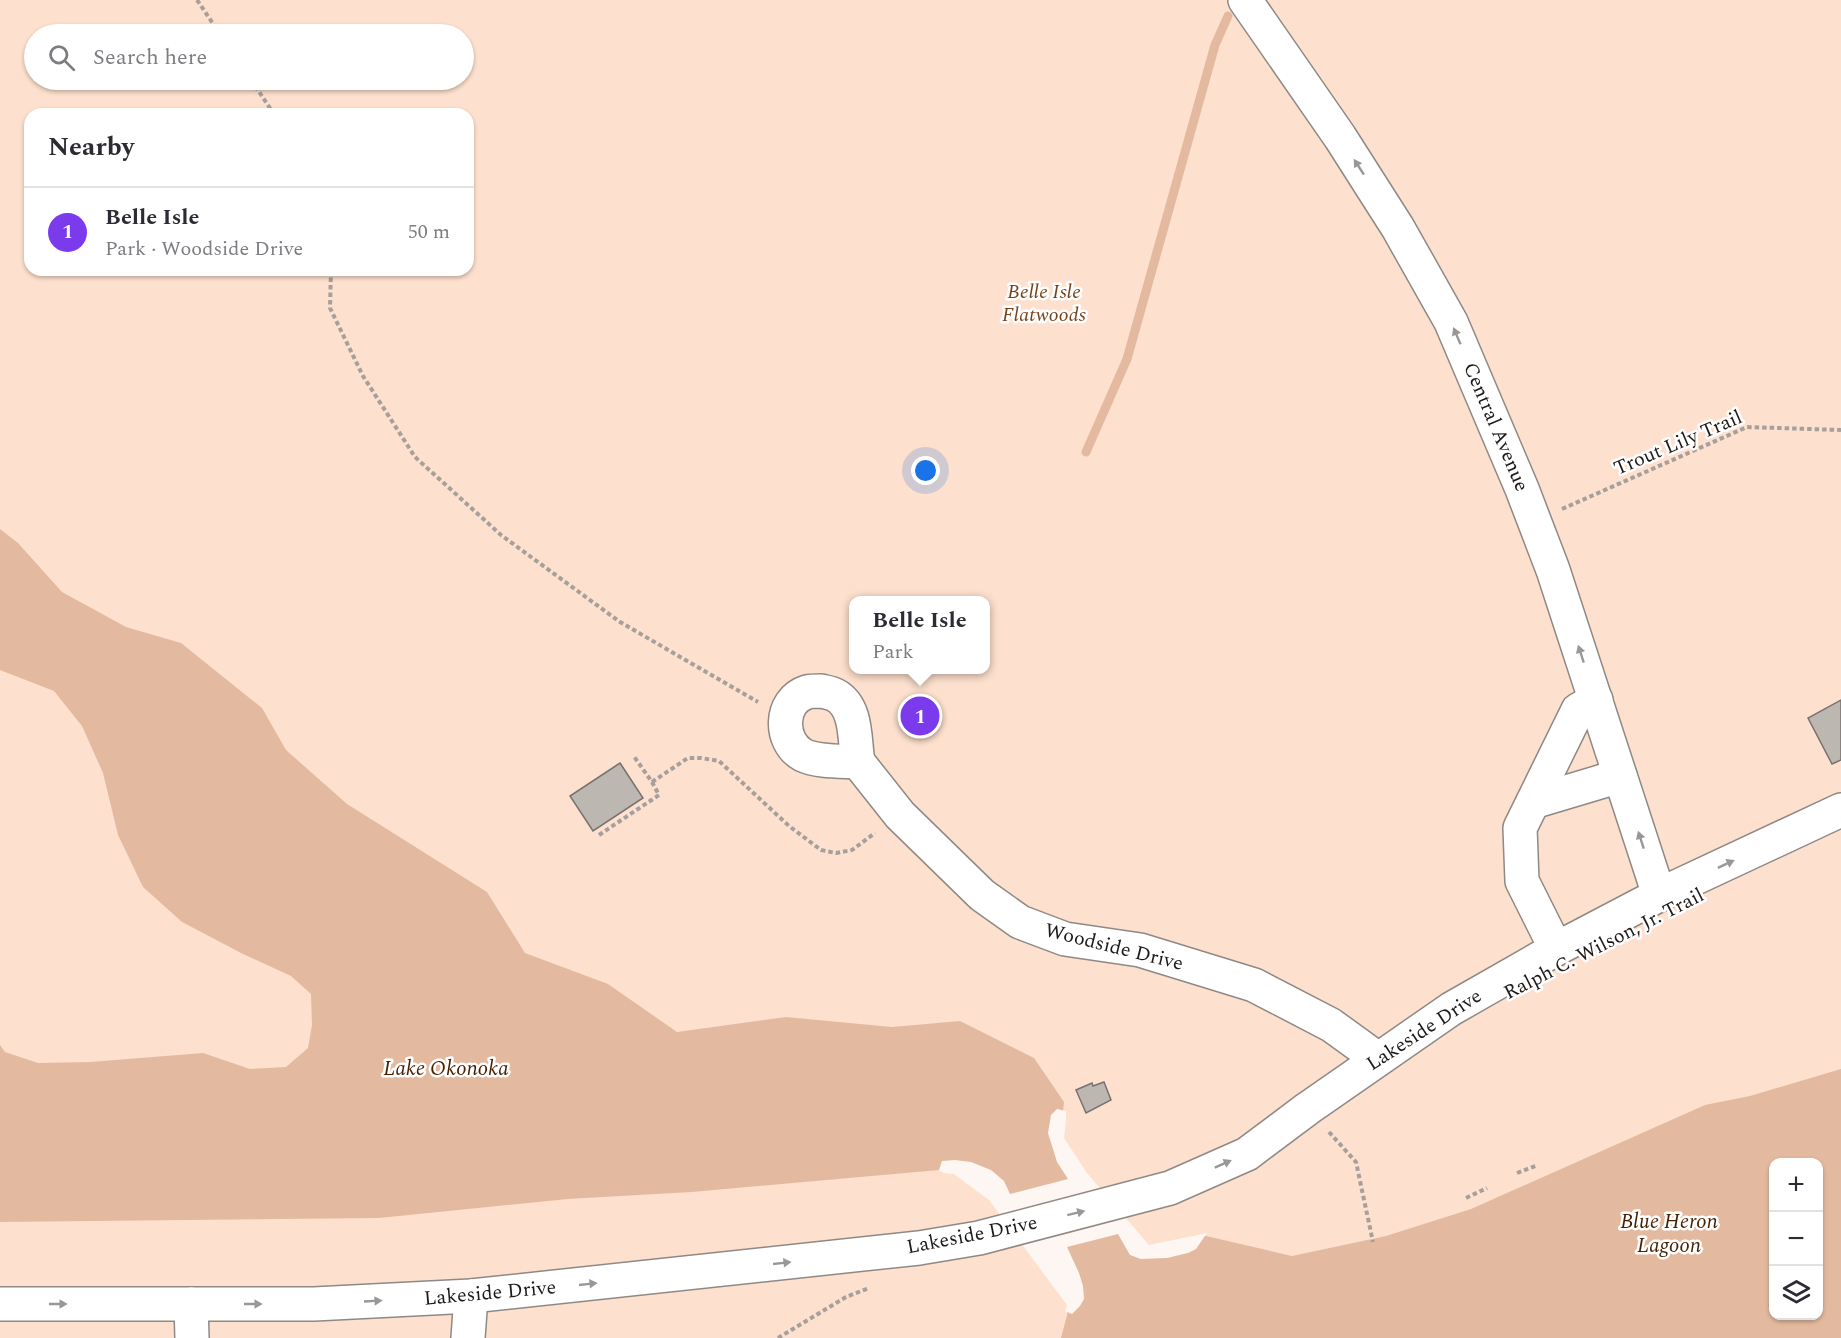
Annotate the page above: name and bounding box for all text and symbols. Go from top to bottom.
search box [24,24,474,90]
icon: search [45,41,78,74]
text: Search here [93,41,207,74]
text: Nearby [48,127,134,167]
one-way arrow [1354,159,1365,175]
text: Belle Isle [105,201,199,234]
text: 1 [62,217,73,247]
text: 50 m [408,217,450,247]
text: Park · Woodside Drive [105,234,303,264]
park label: Belle Isle Flatwoods [1002,277,1086,330]
one-way arrow [1452,326,1462,344]
street label: Central Avenue [1455,358,1537,496]
street label: Trout Lily Trail [1609,402,1747,484]
your location [911,456,940,485]
popup [849,596,990,674]
text: Belle Isle [872,604,967,637]
text: Park [872,637,914,667]
one-way arrow [1575,645,1585,663]
pin: 1 [900,694,940,738]
one-way arrow [1636,831,1645,849]
one-way arrow [1717,859,1734,868]
street label: Ralph C. Wilson, Jr. Trail [1499,880,1709,1008]
street label: Woodside Drive [1042,915,1186,979]
street label: Lakeside Drive [1360,981,1488,1079]
water label: Lake Okonoka [383,1053,509,1085]
map controls [1769,1158,1823,1320]
button: + [1769,1158,1823,1212]
one-way arrow [1215,1160,1232,1169]
water label: Blue Heron Lagoon [1620,1206,1718,1262]
one-way arrow [1067,1207,1085,1217]
street label: Lakeside Drive [904,1208,1040,1262]
button: − [1769,1212,1823,1266]
one-way arrow [772,1258,791,1268]
button: layers [1769,1266,1823,1320]
street label: Lakeside Drive [423,1272,557,1314]
one-way arrow [578,1279,597,1289]
one-way arrow [363,1297,382,1306]
one-way arrow [49,1299,68,1309]
one-way arrow [244,1299,263,1309]

